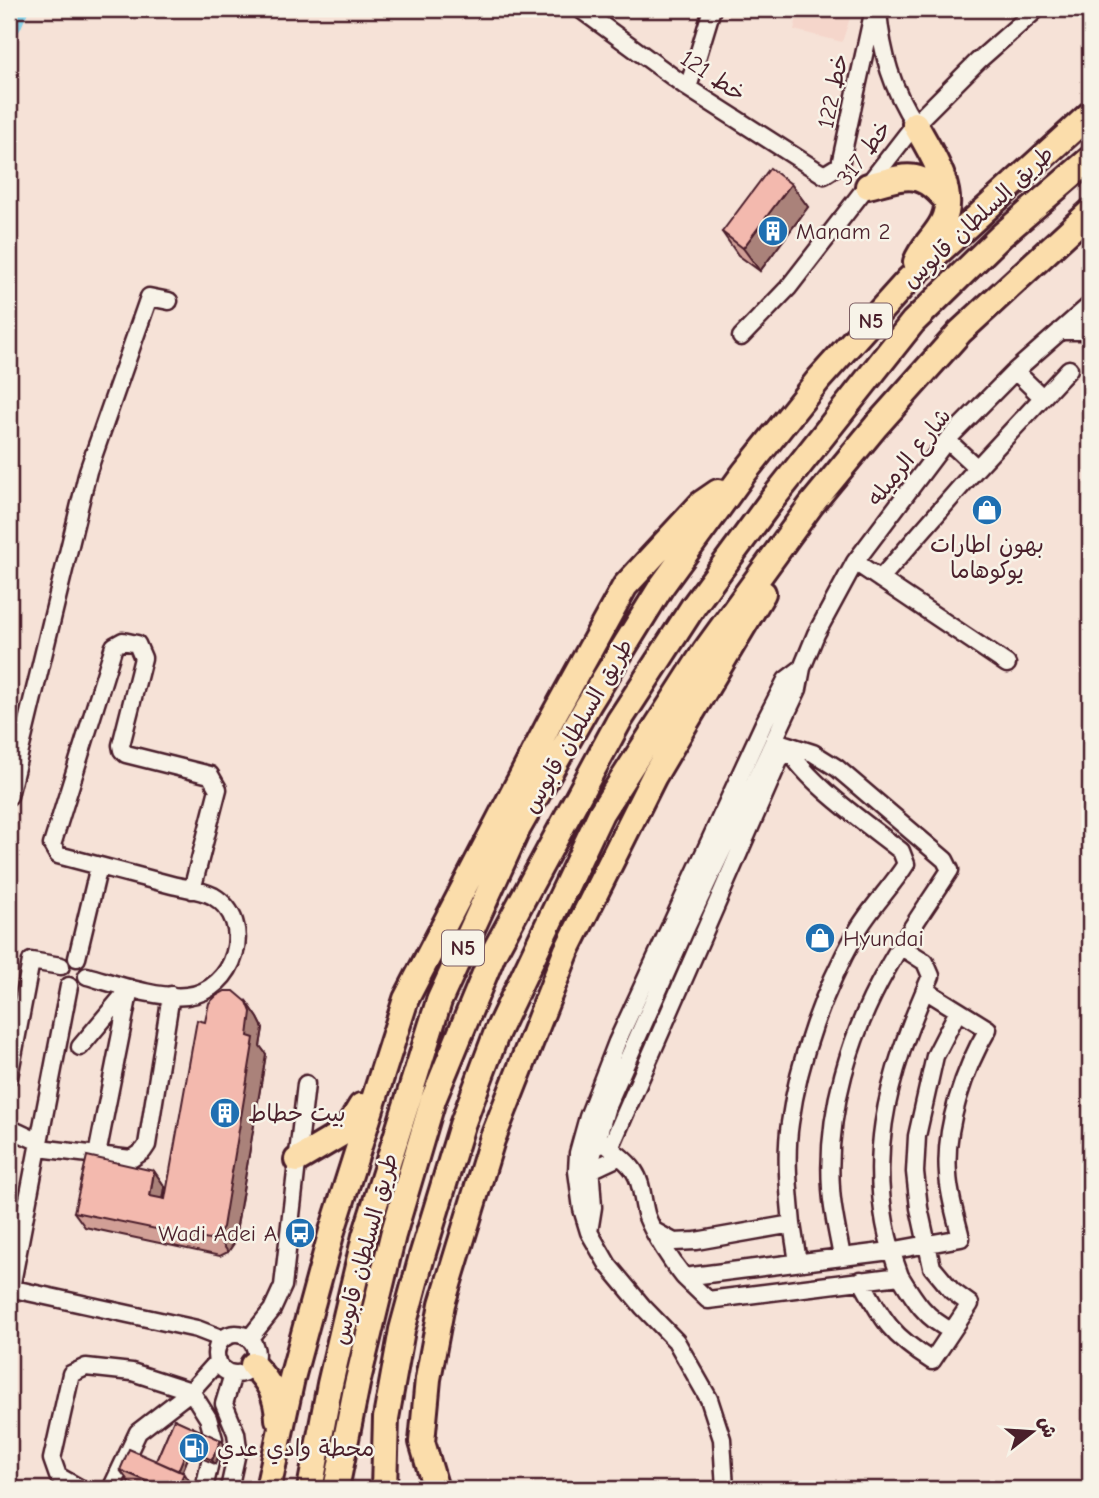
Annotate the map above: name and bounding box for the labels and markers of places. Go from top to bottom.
building icon: Manam 2 [756,214,790,248]
place label: Manam 2 [796,218,890,245]
shop icon: بهون اطارات يوكوهاما [970,493,1004,527]
place label: بهون اطارات يوكوهاما [930,531,1044,585]
shop icon: Hyundai [803,921,837,955]
place label: Hyundai [843,925,924,952]
building icon: بيت حطاط [208,1096,242,1130]
place label: بيت حطاط [248,1100,346,1127]
bus stop icon: Wadi Adei A [283,1216,317,1250]
place label: Wadi Adei A [158,1220,277,1247]
fuel station icon: محطة وادي عدي [177,1431,211,1465]
place label: محطة وادي عدي [217,1435,374,1465]

